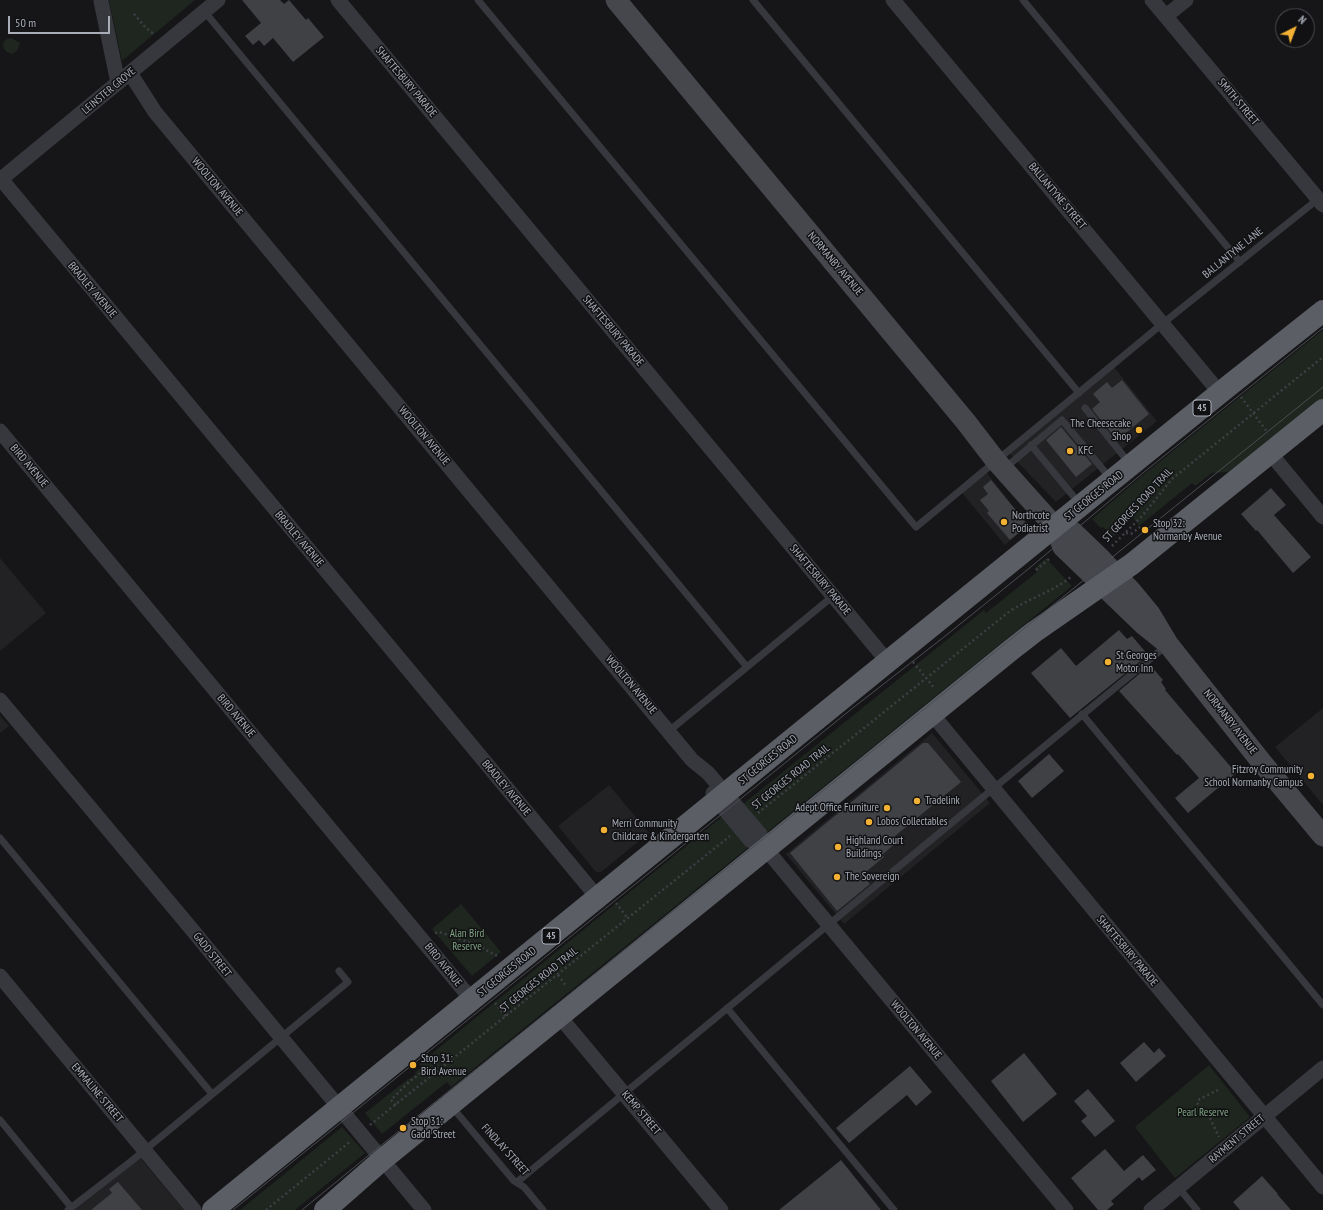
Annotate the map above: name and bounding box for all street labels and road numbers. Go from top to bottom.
street label: SHAFTESBURY PARADE [373,44,439,120]
street label: LEINSTER GROVE [80,65,138,117]
street label: SMITH STREET [1215,76,1261,128]
street label: WOOLTON AVENUE [189,155,245,219]
street label: BALLANTYNE STREET [1025,160,1089,232]
street label: BALLANTYNE LANE [1200,225,1266,281]
street label: NORMANBY AVENUE [805,230,865,298]
street label: BRADLEY AVENUE [65,259,119,321]
street label: SHAFTESBURY PARADE [580,293,646,369]
road number: 45 [1193,400,1211,416]
street label: WOOLTON AVENUE [396,404,452,468]
street label: BIRD AVENUE [7,442,51,490]
street label: ST GEORGES ROAD TRAIL [1100,465,1176,545]
street label: ST GEORGES ROAD [1062,468,1126,524]
street label: BRADLEY AVENUE [272,508,326,570]
street label: SHAFTESBURY PARADE [787,542,853,618]
street label: WOOLTON AVENUE [603,653,659,717]
street label: NORMANBY AVENUE [1201,687,1259,757]
street label: BIRD AVENUE [214,692,258,740]
street label: ST GEORGES ROAD [736,732,800,788]
street label: ST GEORGES ROAD TRAIL [749,741,833,813]
street label: BRADLEY AVENUE [479,757,533,819]
street label: SHAFTESBURY PARADE [1094,913,1160,989]
road number: 45 [542,928,560,944]
street label: GADD STREET [190,930,234,980]
street label: BIRD AVENUE [421,941,465,989]
street label: ST GEORGES ROAD [475,944,539,1000]
street label: ST GEORGES ROAD TRAIL [497,944,581,1016]
street label: WOOLTON AVENUE [888,998,944,1062]
street label: EMMALINE STREET [68,1061,126,1125]
street label: KEMP STREET [619,1088,663,1138]
street label: RAYMENT STREET [1206,1112,1268,1166]
street label: FINDLAY STREET [478,1122,532,1178]

